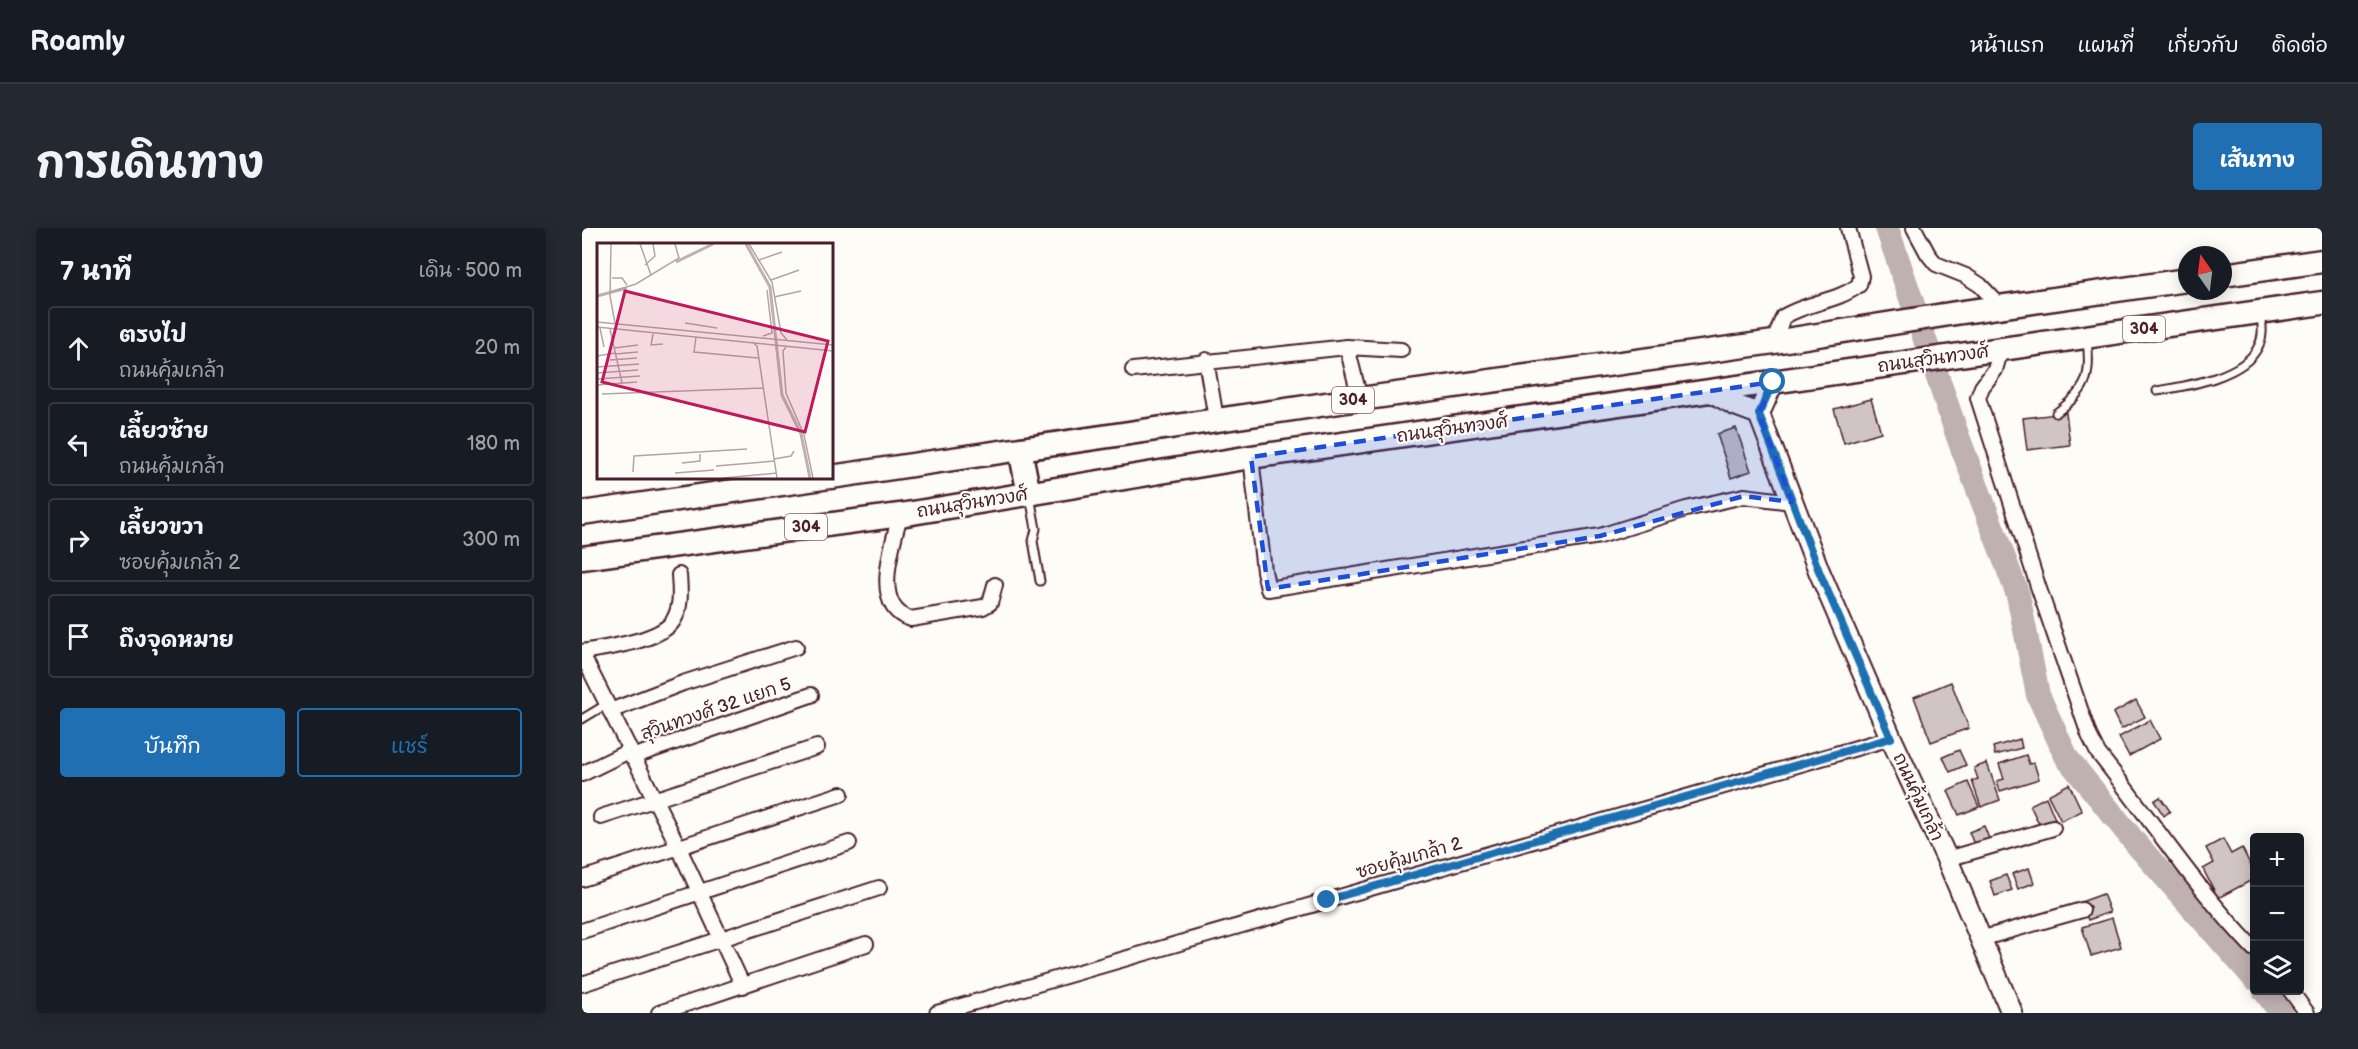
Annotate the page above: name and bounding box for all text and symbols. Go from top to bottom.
text: Roamly [30,25,125,58]
text: หน้าแรก [1970,33,2045,58]
text: แผนที่ [2078,33,2134,58]
text: เกี่ยวกับ [2167,33,2239,58]
text: ติดต่อ [2272,33,2328,58]
button: เส้นทาง [2193,123,2322,190]
text: การเดินทาง [36,139,264,190]
inset map [597,243,832,478]
north arrow [2178,246,2232,300]
text: 7 นาที [60,257,131,288]
text: เดิน · 500 m [419,259,522,283]
road number: 304 [2123,316,2165,342]
text: ตรงไป [119,322,187,349]
icon: ahead [62,332,95,365]
text: 20 m [475,336,520,360]
street label: ถนนสุวินทวงศ์ [1876,338,1992,380]
text: ถนนคุ้มเกล้า [119,359,225,383]
route start [1759,368,1785,394]
road number: 304 [1332,387,1374,413]
street label: ถนนสุวินทวงศ์ [1395,408,1511,450]
text: เลี้ยวซ้าย [119,418,209,445]
icon: left [62,428,95,461]
text: 180 m [467,432,520,456]
text: ถนนคุ้มเกล้า [119,455,225,479]
street label: ถนนสุวินทวงศ์ [915,481,1031,525]
text: เลี้ยวขวา [119,514,203,541]
road number: 304 [785,514,827,540]
icon: right [62,524,95,557]
text: 300 m [462,528,520,552]
text: ซอยคุ้มเกล้า 2 [119,551,240,575]
icon: arrive [62,620,95,653]
text: ถึงจุดหมาย [119,627,234,654]
street label: สุวินทวงศ์ 32 แยก 5 [637,671,795,747]
button: บันทึก [60,708,285,777]
button: แชร์ [297,708,522,777]
street label: ถนนคุ้มเกล้า [1886,749,1949,846]
street label: ซอยคุ้มเกล้า 2 [1353,831,1465,886]
map controls [2250,833,2304,995]
button: + [2250,833,2304,887]
route end [1313,886,1339,912]
button: − [2250,887,2304,941]
button: layers [2250,941,2304,995]

